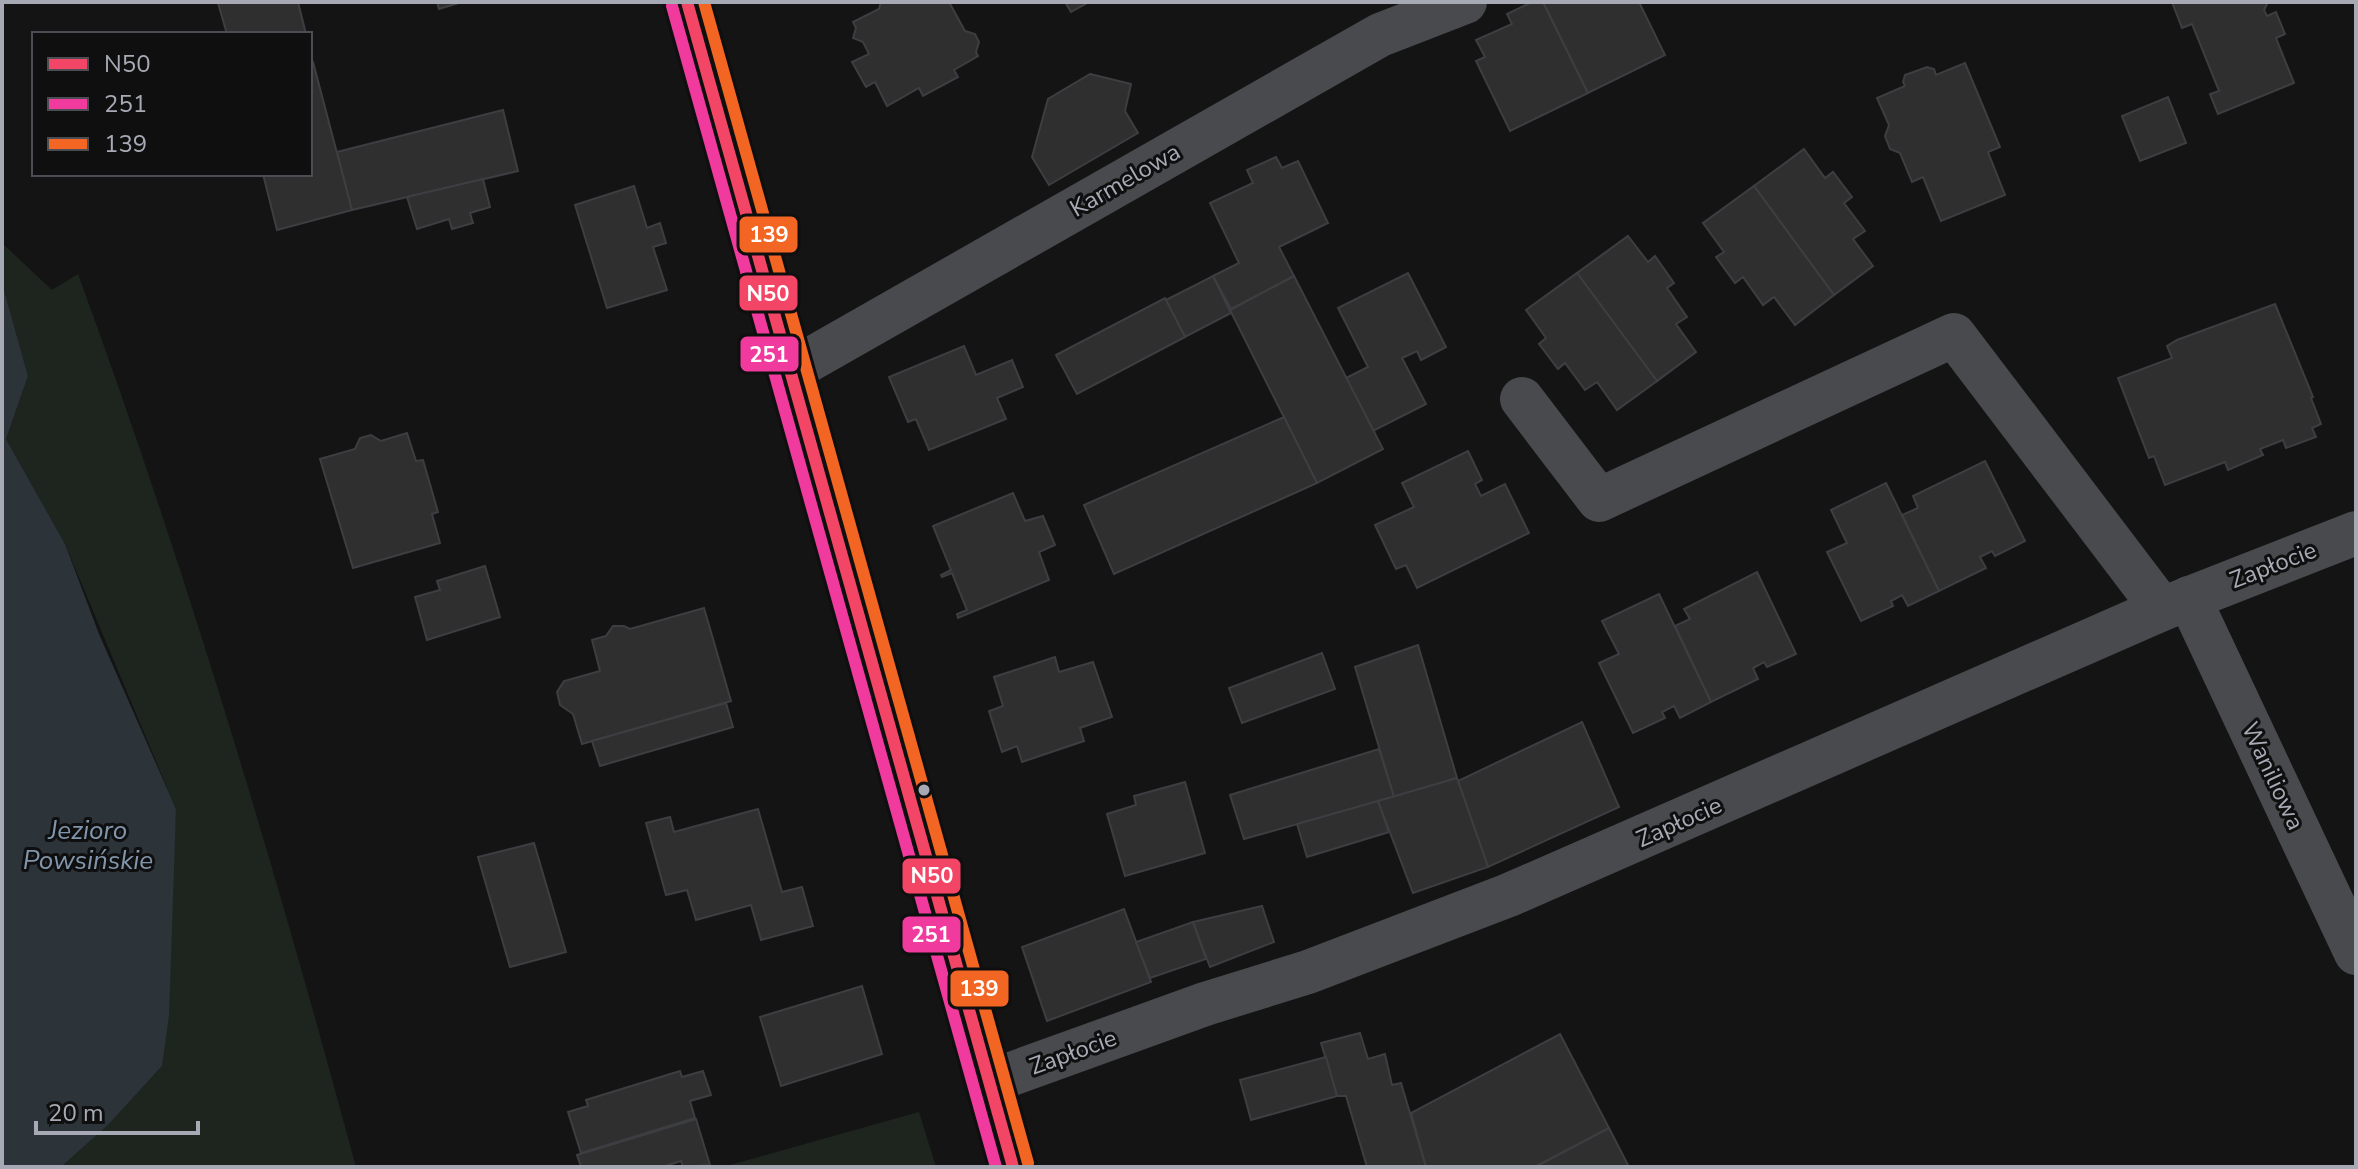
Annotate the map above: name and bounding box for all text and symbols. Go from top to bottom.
legend [32,32,312,176]
text: N50 [104,48,151,80]
text: 251 [104,88,147,120]
text: 139 [104,128,147,160]
street label: Karmelowa [1064,136,1186,224]
line badge: 139 [738,215,799,254]
text: 139 [749,220,789,250]
line badge: N50 [738,274,799,312]
text: N50 [747,279,789,309]
line badge: 251 [739,335,800,373]
text: 251 [749,340,789,370]
street label: Zapłocie [2225,534,2321,596]
street label: Waniliowa [2234,717,2312,835]
unlabelled marker [916,782,932,798]
street label: Zapłocie [1631,789,1727,855]
water label: Jezioro Powsińskie [23,813,153,878]
line badge: N50 [901,857,962,895]
text: N50 [911,861,953,891]
line badge: 251 [901,915,962,954]
text: 251 [911,920,951,950]
line badge: 139 [949,969,1010,1008]
text: 139 [959,974,999,1004]
street label: Zapłocie [1025,1022,1121,1082]
scale bar [36,1085,198,1135]
text: 20 m [48,1097,104,1129]

